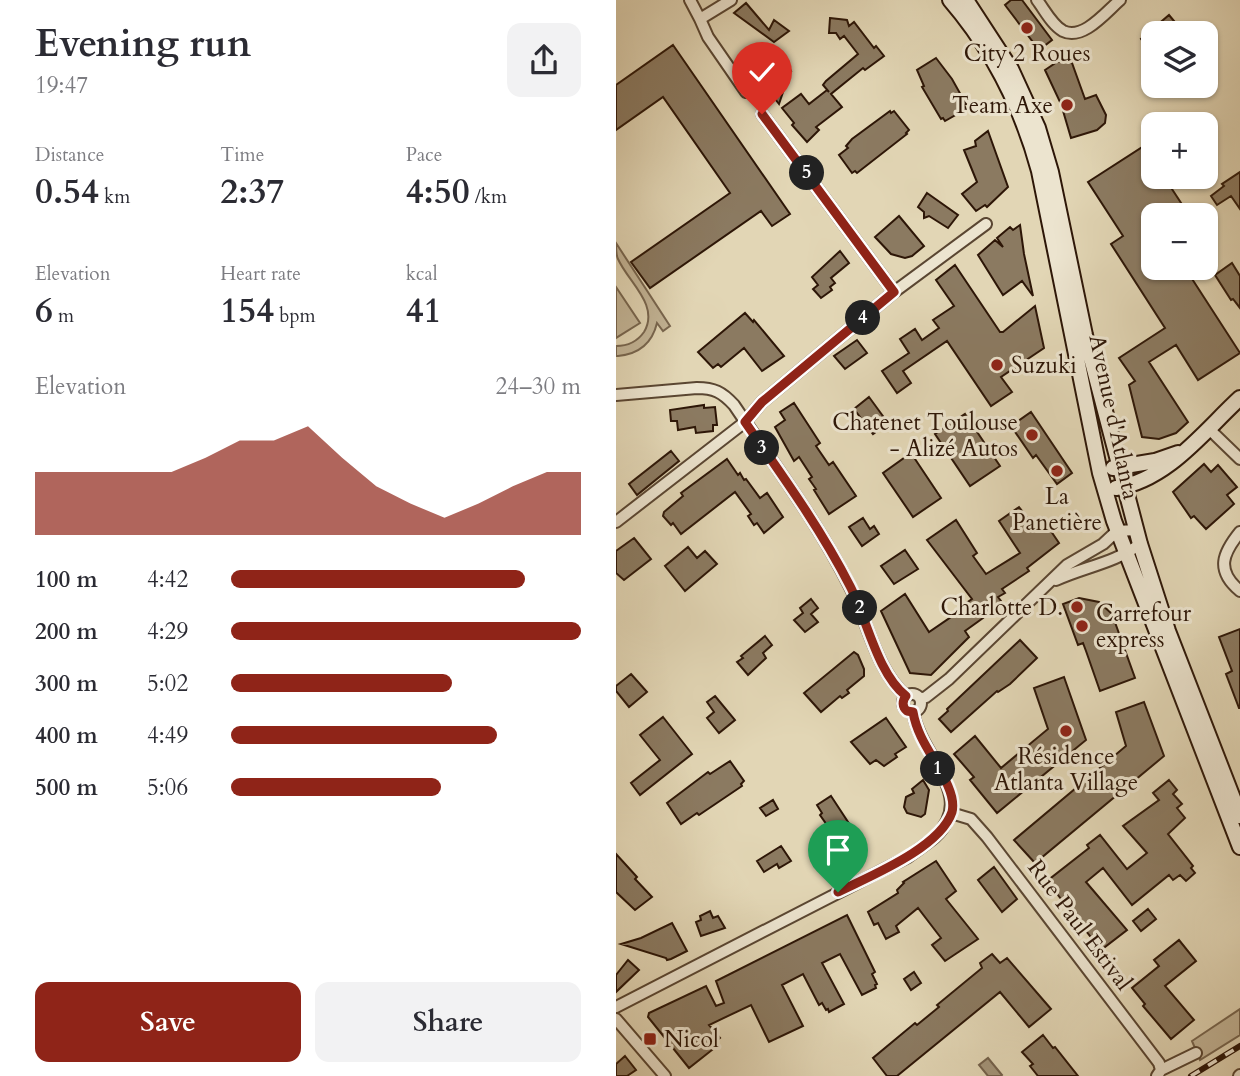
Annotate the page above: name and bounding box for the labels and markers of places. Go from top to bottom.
marker: City 2 Roues [1019,20,1035,36]
place label: City 2 Roues [964,38,1090,69]
pin [732,42,792,114]
place label: Team Axe [952,90,1053,121]
marker: Team Axe [1059,97,1075,113]
pin: 5 [790,156,824,190]
pin: 4 [846,300,880,336]
place label: Suzuki [1011,350,1077,381]
marker: Suzuki [989,357,1005,373]
place label: Chatenet Toulouse - Alizé Autos [832,407,1018,464]
marker: Chatenet Toulouse - Alizé Autos [1024,427,1040,443]
pin: 3 [744,430,780,466]
marker: La Panetière [1049,463,1065,479]
place label: La Panetière [1012,481,1102,538]
pin: 2 [842,590,878,626]
place label: Charlotte D. [940,592,1063,623]
place label: Carrefour express [1096,598,1192,655]
marker: Charlotte D. [1069,599,1085,615]
marker: Carrefour express [1074,618,1090,634]
marker: Résidence Atlanta Village [1058,723,1074,739]
place label: Résidence Atlanta Village [994,741,1138,798]
pin: 1 [920,752,956,786]
pin [808,820,868,892]
place label: Nicol [664,1024,719,1055]
marker: Nicol [642,1031,658,1047]

